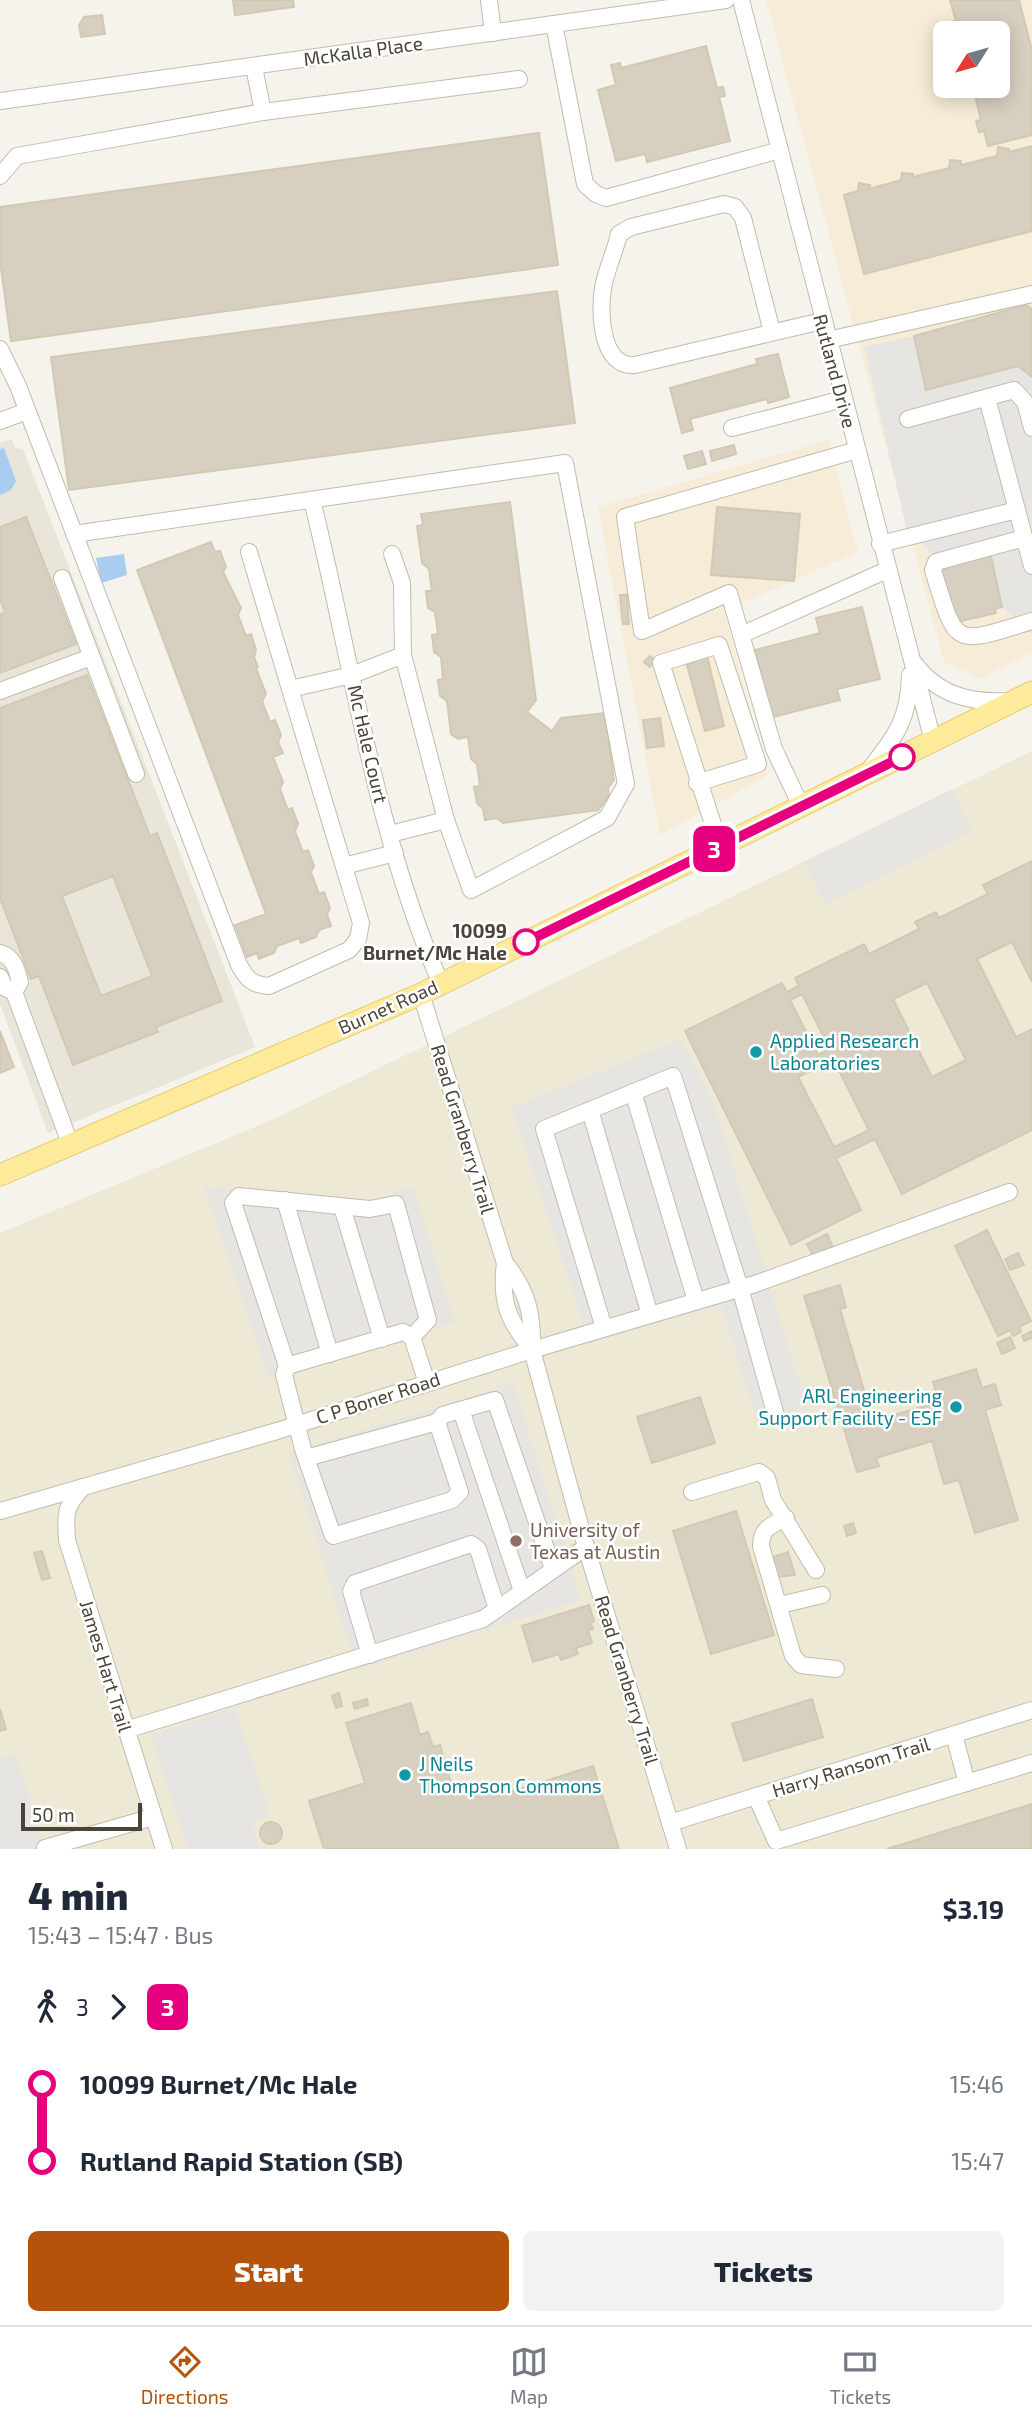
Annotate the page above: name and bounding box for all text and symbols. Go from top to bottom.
north arrow [933,21,1010,98]
map controls [933,21,1010,98]
street label: McKalla Place [302,31,424,70]
street label: Rutland Drive [809,311,862,430]
street label: Mc Hale Court [344,682,393,805]
unlabelled marker [889,744,915,770]
line badge: 3 [691,826,737,872]
text: 3 [707,834,721,863]
place label: 10099 Burnet/Mc Hale [363,919,507,964]
marker: 10099 Burnet/Mc Hale [513,929,539,955]
street label: Burnet Road [334,974,441,1039]
place label: Applied Research Laboratories [770,1029,919,1074]
street label: Read Granberry Trail [427,1041,500,1217]
marker: Applied Research Laboratories [748,1044,764,1060]
street label: C P Boner Road [313,1367,443,1428]
place label: ARL Engineering Support Facility - ESF [759,1384,942,1429]
marker: ARL Engineering Support Facility - ESF [948,1399,964,1415]
place label: University of Texas at Austin [530,1518,660,1563]
marker: University of Texas at Austin [508,1533,524,1549]
street label: Read Granberry Trail [591,1592,664,1768]
street label: James Hart Trail [75,1597,138,1735]
street label: Harry Ransom Trail [769,1731,933,1801]
place label: J Neils Thompson Commons [419,1752,602,1797]
marker: J Neils Thompson Commons [397,1767,413,1783]
scale bar [21,1800,142,1832]
text: 50 m [32,1803,75,1826]
text: 4 min [28,1872,129,1918]
text: $3.19 [942,1893,1004,1924]
text: 15:43 – 15:47 · Bus [28,1921,213,1949]
icon: walk [28,1988,66,2026]
icon: forward [99,1988,137,2026]
text: 3 [161,1992,174,2021]
text: 3 [76,1993,89,2021]
text: 10099 Burnet/Mc Hale [80,2068,357,2099]
text: 15:46 [950,2070,1004,2098]
text: Rutland Rapid Station (SB) [80,2145,403,2176]
text: 15:47 [951,2147,1004,2175]
button: Start [28,2231,509,2311]
button: Tickets [523,2231,1004,2311]
tab: Directions [141,2343,228,2408]
tab: Map [510,2343,548,2408]
tab: Tickets [830,2343,891,2408]

